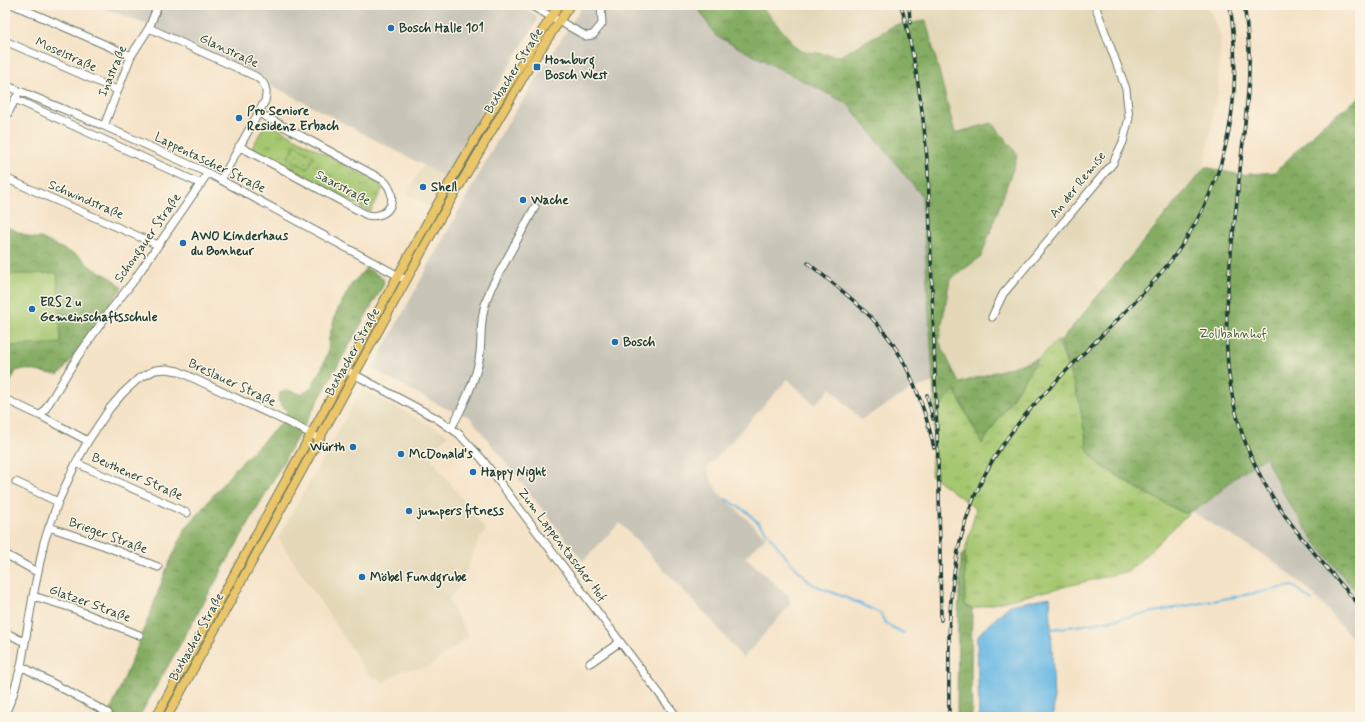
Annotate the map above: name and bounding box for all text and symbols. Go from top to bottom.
place label: Bosch Halle 101 [399,20,484,37]
marker: Bosch Halle 101 [386,23,396,33]
street label: Bexbacher Straße [481,25,547,117]
street label: Glanstraße [197,30,261,72]
street label: Moselstraße [32,34,100,76]
street label: Inastraße [95,43,131,99]
place label: Homburg Bosch West [545,52,609,84]
marker: Homburg Bosch West [532,62,542,72]
place label: Pro Seniore Residenz Erbach [247,103,339,135]
marker: Pro Seniore Residenz Erbach [234,113,244,123]
street label: Lappentascher Straße [151,129,269,197]
street label: An der Remise [1046,148,1110,222]
street label: Saarstraße [312,166,374,210]
street label: Schwindstraße [46,176,126,224]
place label: Shell [431,179,457,196]
marker: Shell [418,182,428,192]
street label: Schongauer Straße [111,190,187,287]
place label: Wache [530,192,569,209]
marker: Wache [518,195,528,205]
place label: AWO Kinderhaus du Bonheur [191,228,289,260]
marker: AWO Kinderhaus du Bonheur [178,238,188,248]
place label: ERS 2 u Gemeinschaftsschule [40,294,158,326]
marker: ERS 2 u Gemeinschaftsschule [27,304,37,314]
street label: Bexbacher Straße [322,305,384,399]
park label: Zollbahnhof [1199,326,1267,343]
place label: Bosch [623,334,656,351]
marker: Bosch [610,337,620,347]
street label: Breslauer Straße [185,355,279,411]
place label: Würth [309,439,345,456]
marker: Würth [348,442,358,452]
place label: McDonald's [409,446,473,463]
street label: Beuthener Straße [89,449,185,505]
marker: McDonald's [396,449,406,459]
place label: Happy Night [481,464,546,483]
marker: Happy Night [468,467,478,477]
street label: Zum Lappentascher Hof [514,485,610,605]
place label: jumpers fitness [416,503,504,520]
marker: jumpers fitness [404,506,414,516]
street label: Brieger Straße [66,514,150,559]
place label: Möbel Fundgrube [370,569,467,589]
marker: Möbel Fundgrube [357,572,367,582]
street label: Glatzer Straße [47,581,133,627]
street label: Bexbacher Straße [166,590,228,684]

